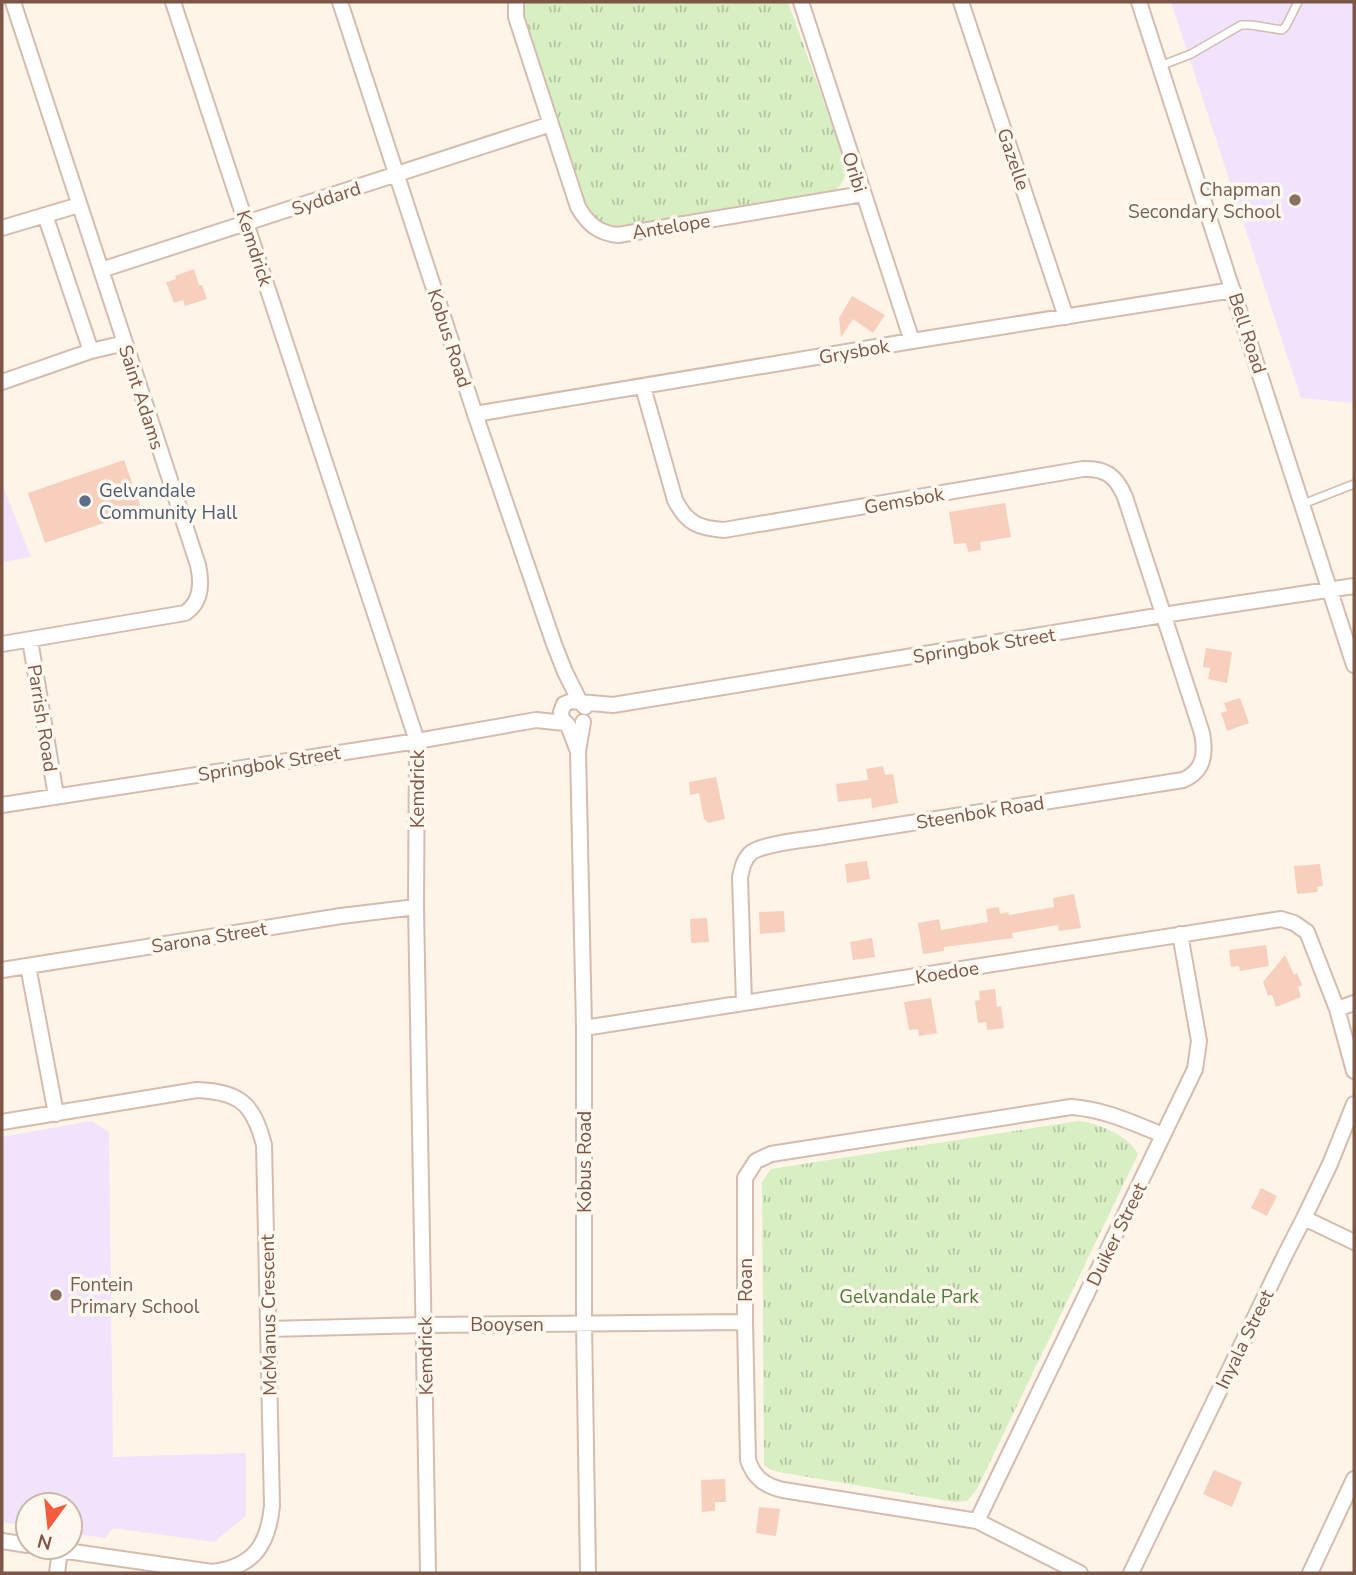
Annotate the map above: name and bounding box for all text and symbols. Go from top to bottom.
street label: Gazelle [990,125,1036,194]
street label: Oribi [835,149,873,196]
street label: Syddard [288,176,364,222]
place label: Chapman Secondary School [1128,177,1281,225]
marker: Chapman Secondary School [1287,192,1303,208]
street label: Kemdrick [230,207,279,290]
street label: Antelope [630,208,712,246]
street label: Kobus Road [421,286,477,391]
street label: Bell Road [1222,290,1272,377]
street label: Grysbok [817,333,892,371]
street label: Saint Adams [112,342,170,453]
place label: Gelvandale Community Hall [99,478,238,526]
street label: Gemsbok [862,481,947,521]
marker: Gelvandale Community Hall [77,493,93,509]
street label: Springbok Street [911,622,1058,670]
street label: Parrish Road [21,662,63,774]
street label: Springbok Street [196,740,343,788]
street label: Kemdrick [405,749,431,828]
street label: Steenbok Road [914,790,1046,836]
street label: Sarona Street [150,916,269,960]
street label: Koedoe [913,955,981,991]
street label: Kobus Road [572,1111,598,1213]
street label: Duiker Street [1081,1178,1153,1290]
street label: McManus Crescent [255,1234,283,1396]
street label: Roan [733,1258,759,1302]
place label: Fontein Primary School [70,1272,200,1320]
park label: Gelvandale Park [839,1284,979,1310]
street label: Inyala Street [1210,1285,1280,1394]
marker: Fontein Primary School [48,1287,64,1303]
street label: Booysen [470,1312,544,1338]
street label: Kemdrick [412,1316,440,1396]
north arrow [14,1491,84,1561]
text: N [35,1527,55,1556]

